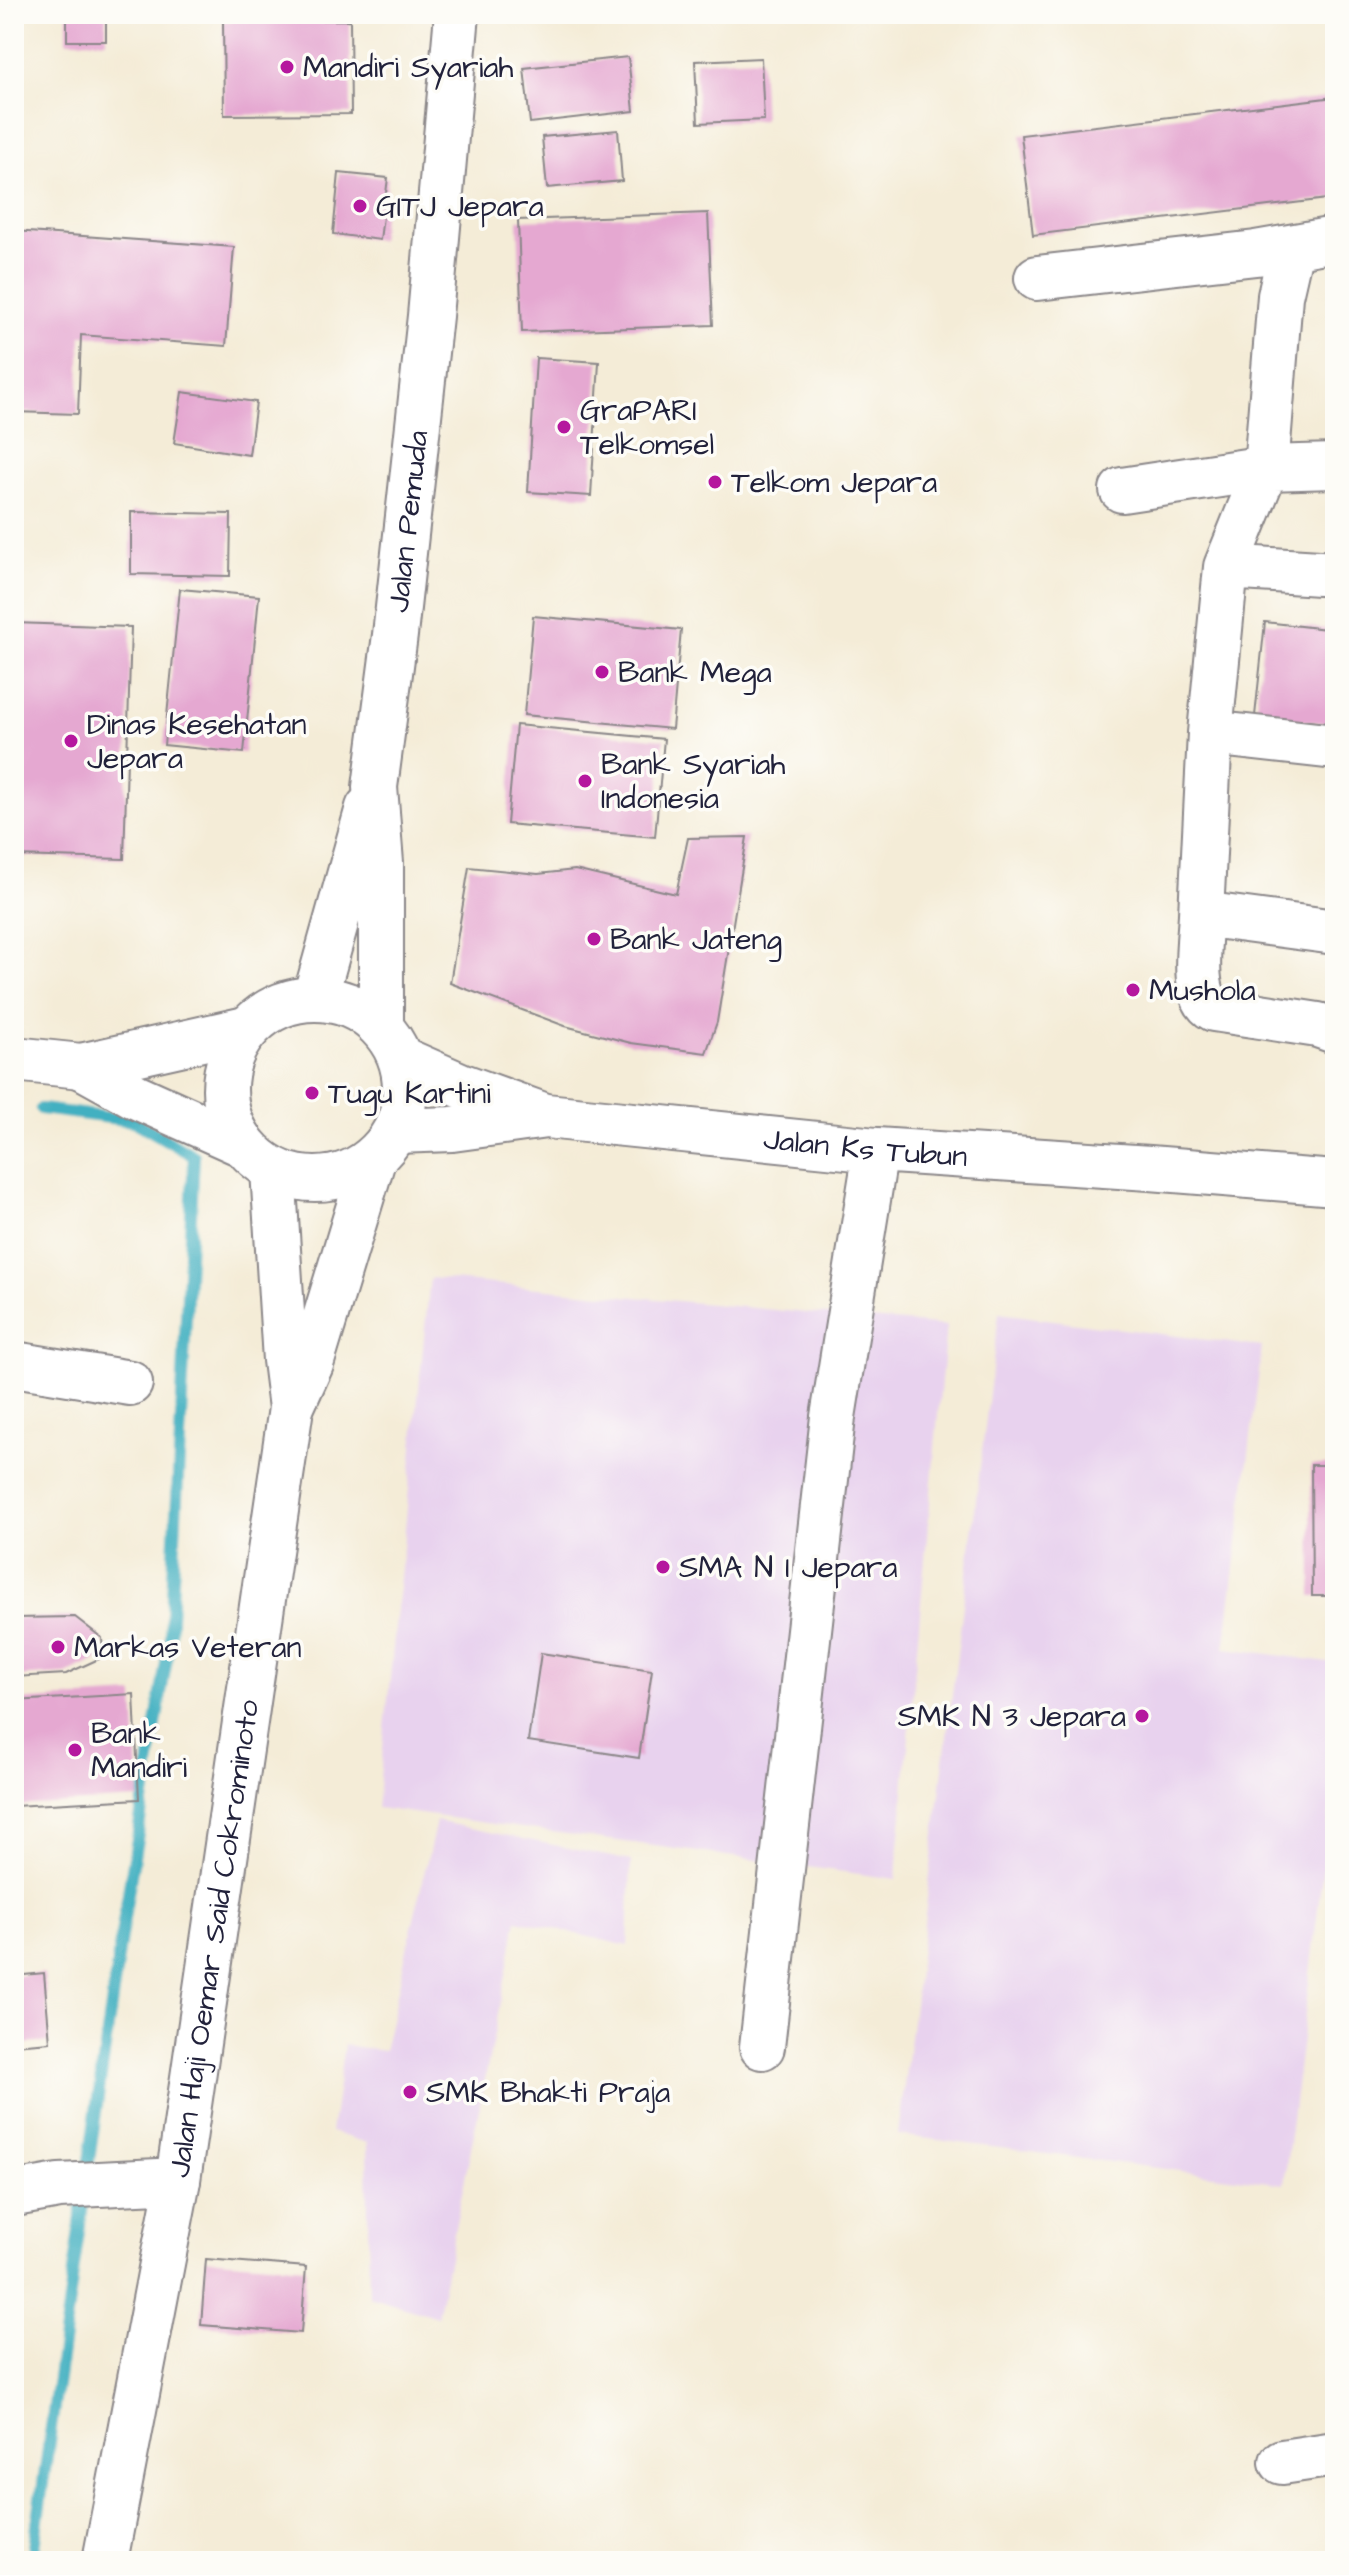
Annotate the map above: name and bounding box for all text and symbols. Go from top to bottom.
place label: Mandiri Syariah [303,47,513,90]
marker: Mandiri Syariah [278,58,296,76]
place label: GITJ Jepara [376,186,544,228]
marker: GITJ Jepara [351,197,369,215]
place label: GraPARI Telkomsel [580,390,714,466]
marker: GraPARI Telkomsel [555,418,573,436]
street label: Jalan Pemuda [378,428,439,614]
place label: Telkom Jepara [731,462,937,504]
marker: Telkom Jepara [706,473,724,491]
place label: Bank Mega [618,652,772,695]
marker: Bank Mega [593,663,611,681]
place label: Dinas Kesehatan Jepara [87,704,307,780]
marker: Dinas Kesehatan Jepara [62,732,80,750]
place label: Bank Syariah Indonesia [601,744,785,820]
marker: Bank Syariah Indonesia [576,772,594,790]
place label: Bank Jateng [610,919,782,962]
marker: Bank Jateng [585,930,603,948]
place label: Mushola [1149,970,1256,1012]
marker: Mushola [1124,981,1142,999]
place label: Tugu Kartini [328,1073,491,1116]
marker: Tugu Kartini [303,1084,321,1102]
street label: Jalan Ks Tubun [761,1119,969,1178]
place label: SMA N I Jepara [679,1547,898,1589]
marker: SMA N I Jepara [654,1558,672,1576]
place label: Markas Veteran [74,1627,302,1669]
marker: Markas Veteran [49,1638,67,1656]
place label: SMK N 3 Jepara [898,1696,1126,1738]
street label: Jalan Haji Oemar Said Cokrominoto [159,1697,270,2180]
marker: SMK N 3 Jepara [1133,1707,1151,1725]
place label: Bank Mandiri [91,1713,188,1789]
marker: Bank Mandiri [66,1741,84,1759]
place label: SMK Bhakti Praja [426,2072,670,2114]
marker: SMK Bhakti Praja [401,2083,419,2101]

